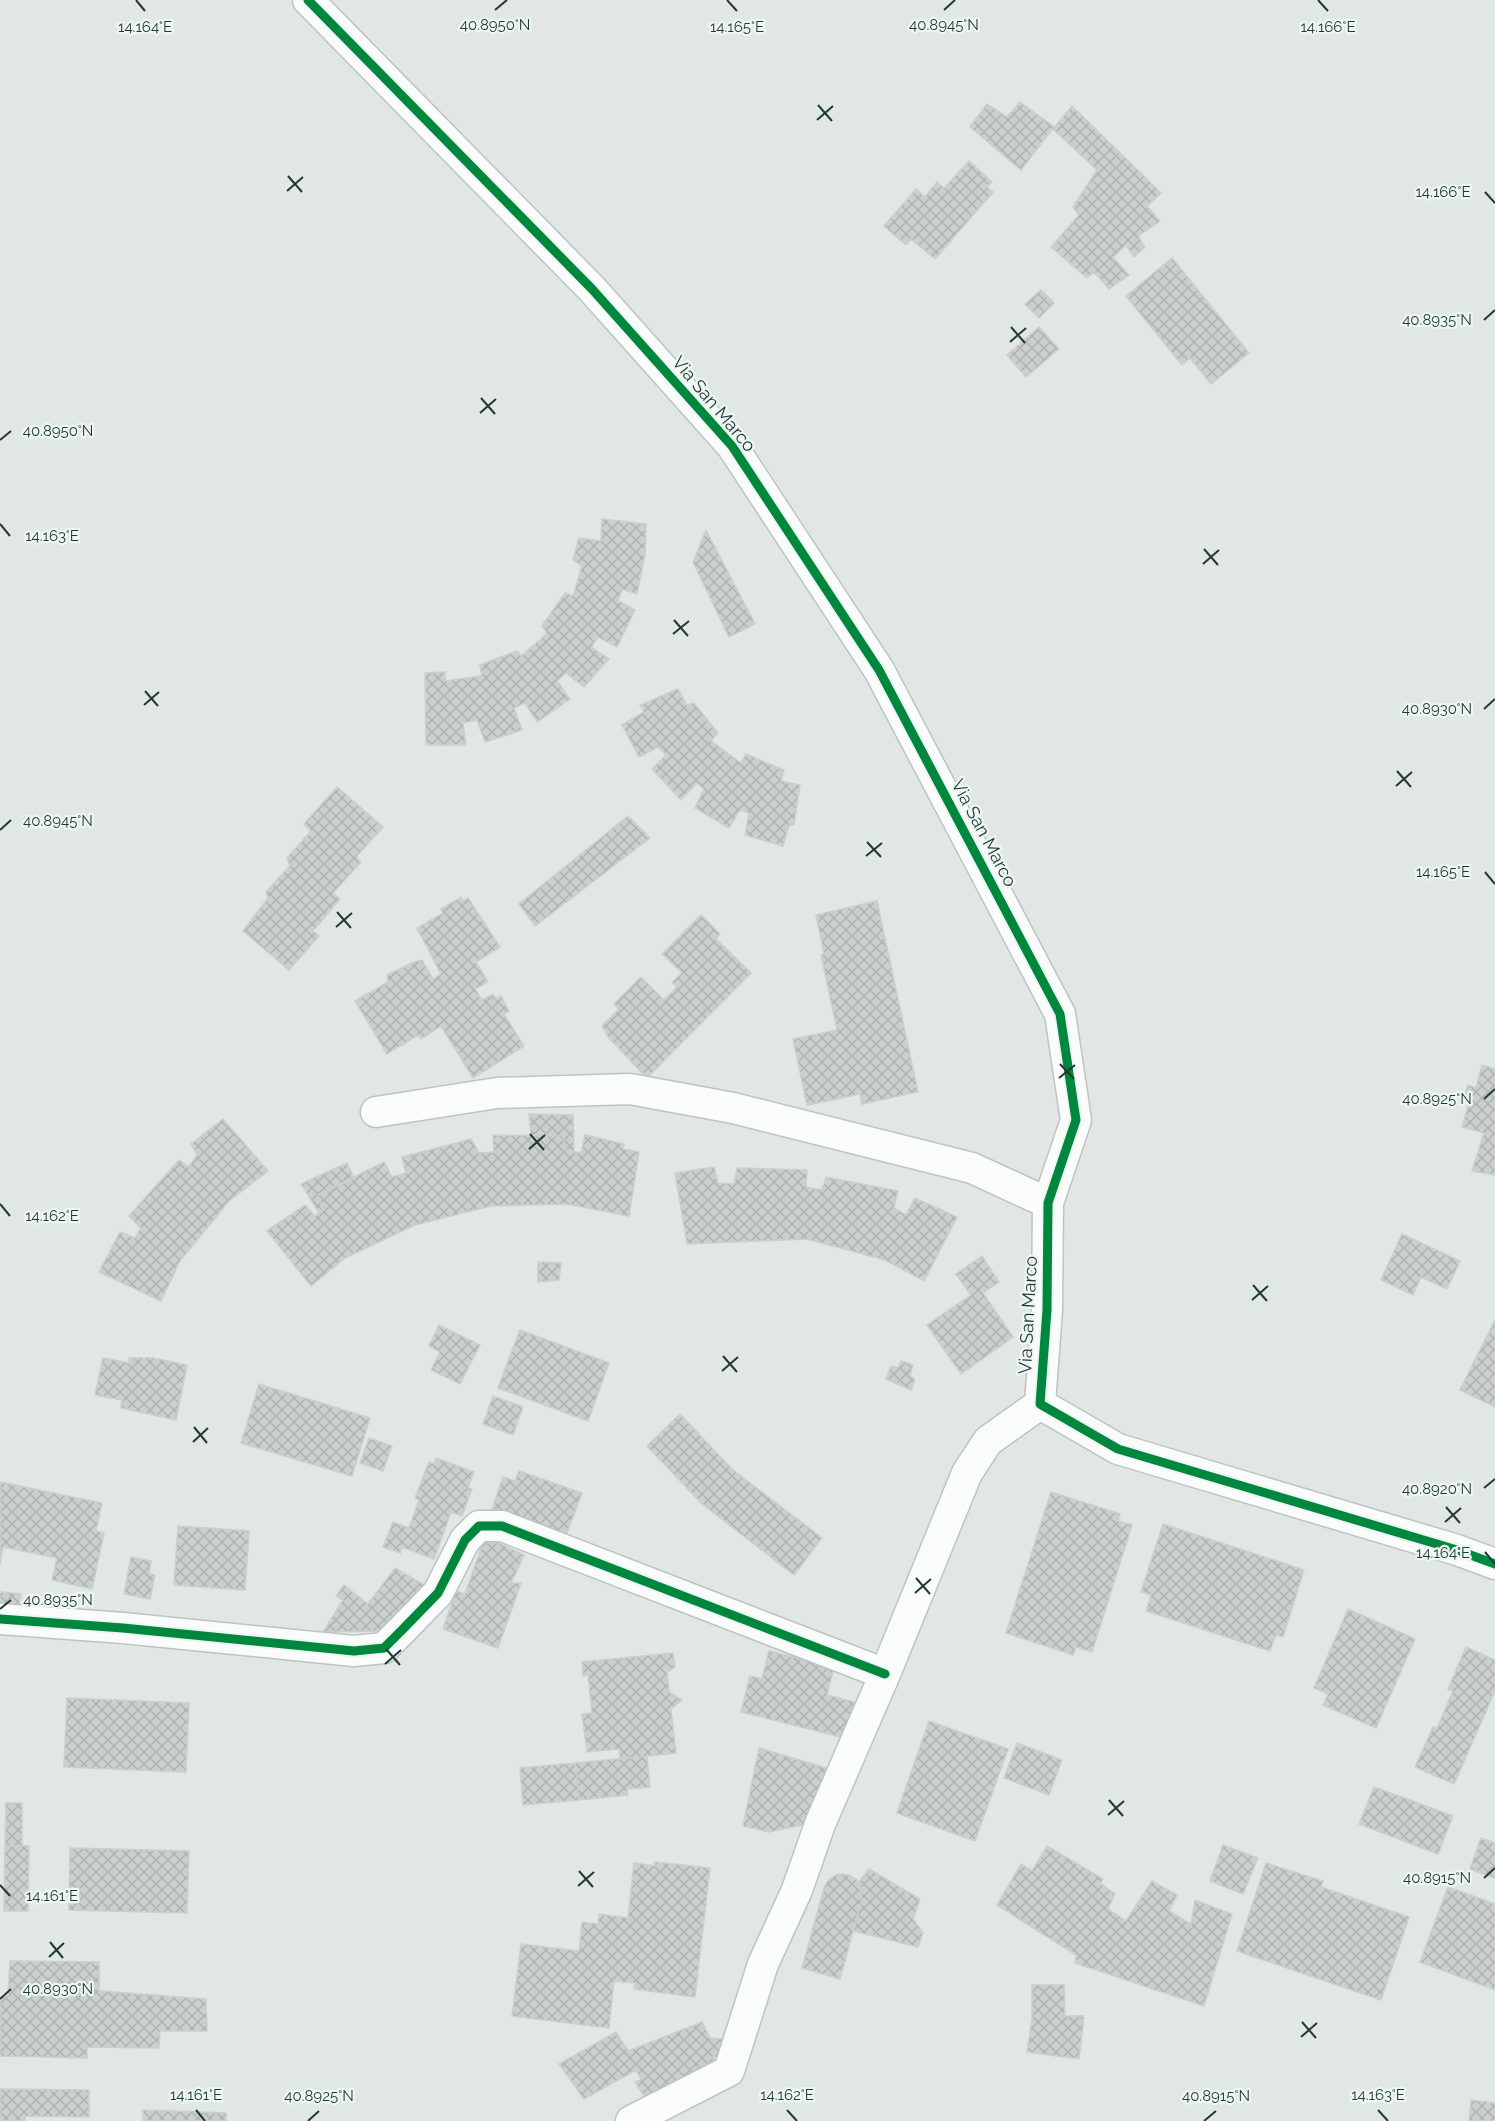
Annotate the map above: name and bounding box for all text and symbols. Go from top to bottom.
text: 40.8950°N [460,16,530,34]
text: 40.8945°N [909,16,979,34]
text: 14.164°E [118,18,172,36]
text: 14.165°E [710,18,764,36]
text: 14.166°E [1300,18,1356,36]
text: 14.166°E [1415,183,1471,201]
text: 40.8935°N [1402,311,1472,329]
street label: Via San Marco [668,352,761,456]
text: 40.8950°N [23,422,93,440]
text: 14.163°E [25,527,79,545]
text: 40.8930°N [1402,700,1472,718]
street label: Via San Marco [947,776,1022,890]
text: 40.8945°N [23,812,93,830]
text: 14.165°E [1416,863,1470,881]
text: 40.8925°N [1402,1090,1472,1108]
text: 14.162°E [25,1207,79,1225]
street label: Via San Marco [1014,1255,1041,1375]
text: 40.8920°N [1402,1480,1472,1498]
text: 14.164°E [1416,1544,1470,1562]
text: 40.8935°N [23,1591,93,1609]
text: 40.8915°N [1403,1869,1471,1887]
text: 14.161°E [26,1887,78,1905]
text: 40.8930°N [23,1980,93,1998]
text: 14.161°E [170,2086,222,2104]
text: 14.162°E [760,2086,814,2104]
text: 14.163°E [1351,2086,1405,2104]
text: 40.8925°N [284,2087,354,2105]
text: 40.8915°N [1182,2087,1250,2105]

